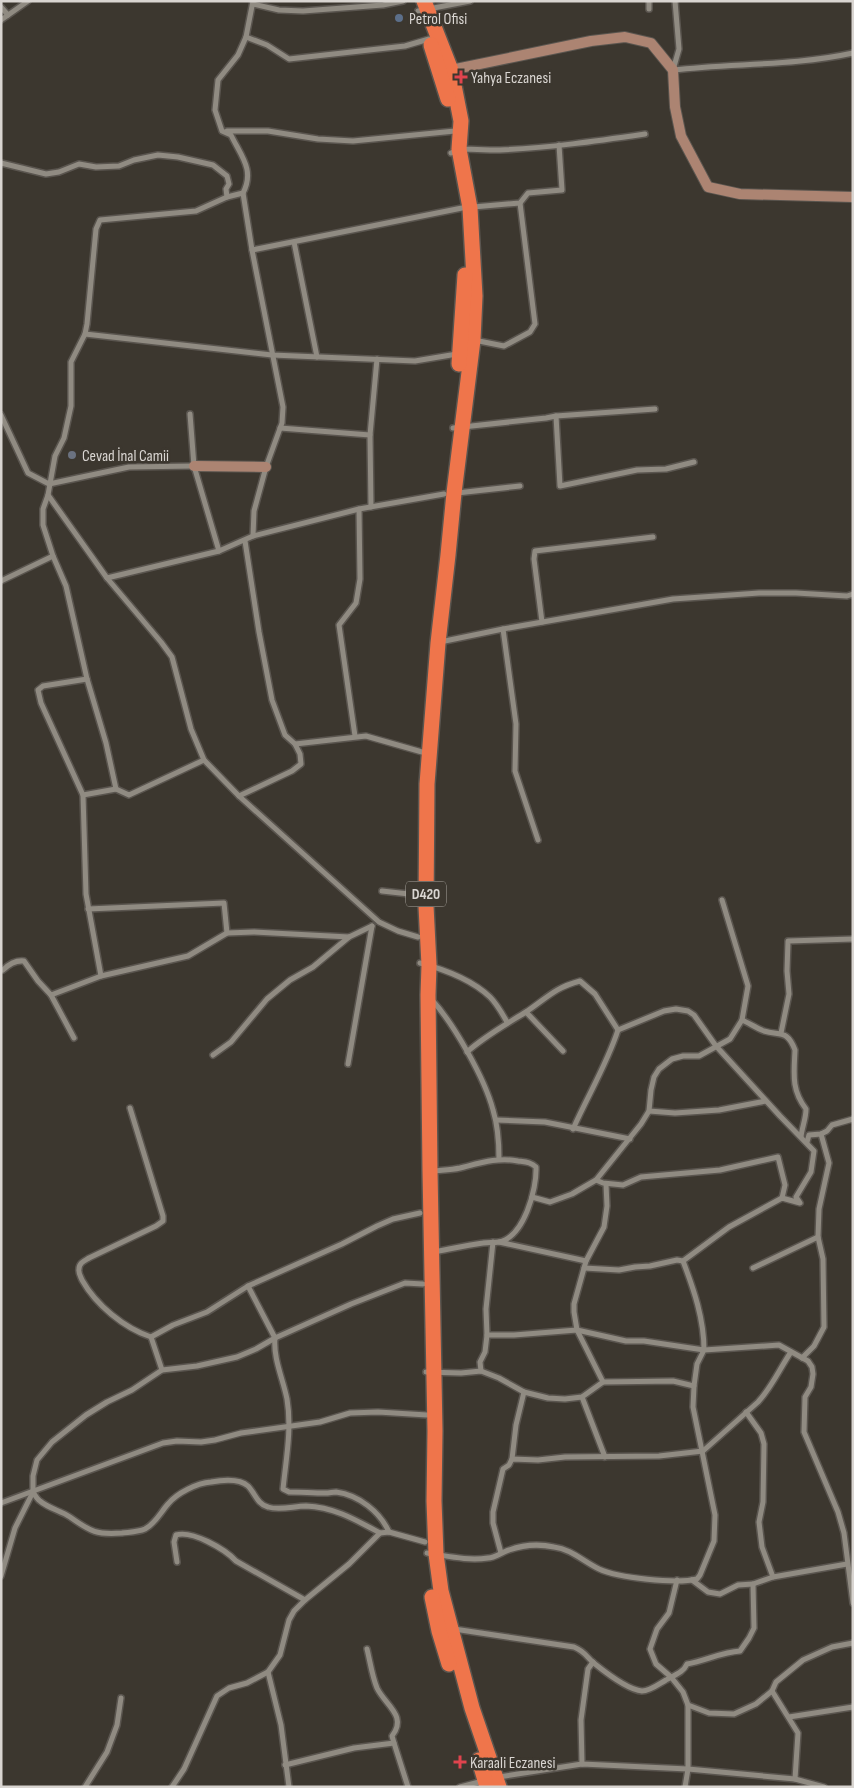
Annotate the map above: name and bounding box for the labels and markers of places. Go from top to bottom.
place label: Petrol Ofisi [409,10,467,29]
marker: Petrol Ofisi [393,12,405,24]
place label: Yahya Eczanesi [471,69,551,88]
marker: Yahya Eczanesi [455,71,467,83]
place label: Cevad İnal Camii [82,447,169,466]
marker: Cevad İnal Camii [66,449,78,461]
place label: Karaali Eczanesi [470,1754,556,1773]
marker: Karaali Eczanesi [454,1756,466,1768]

